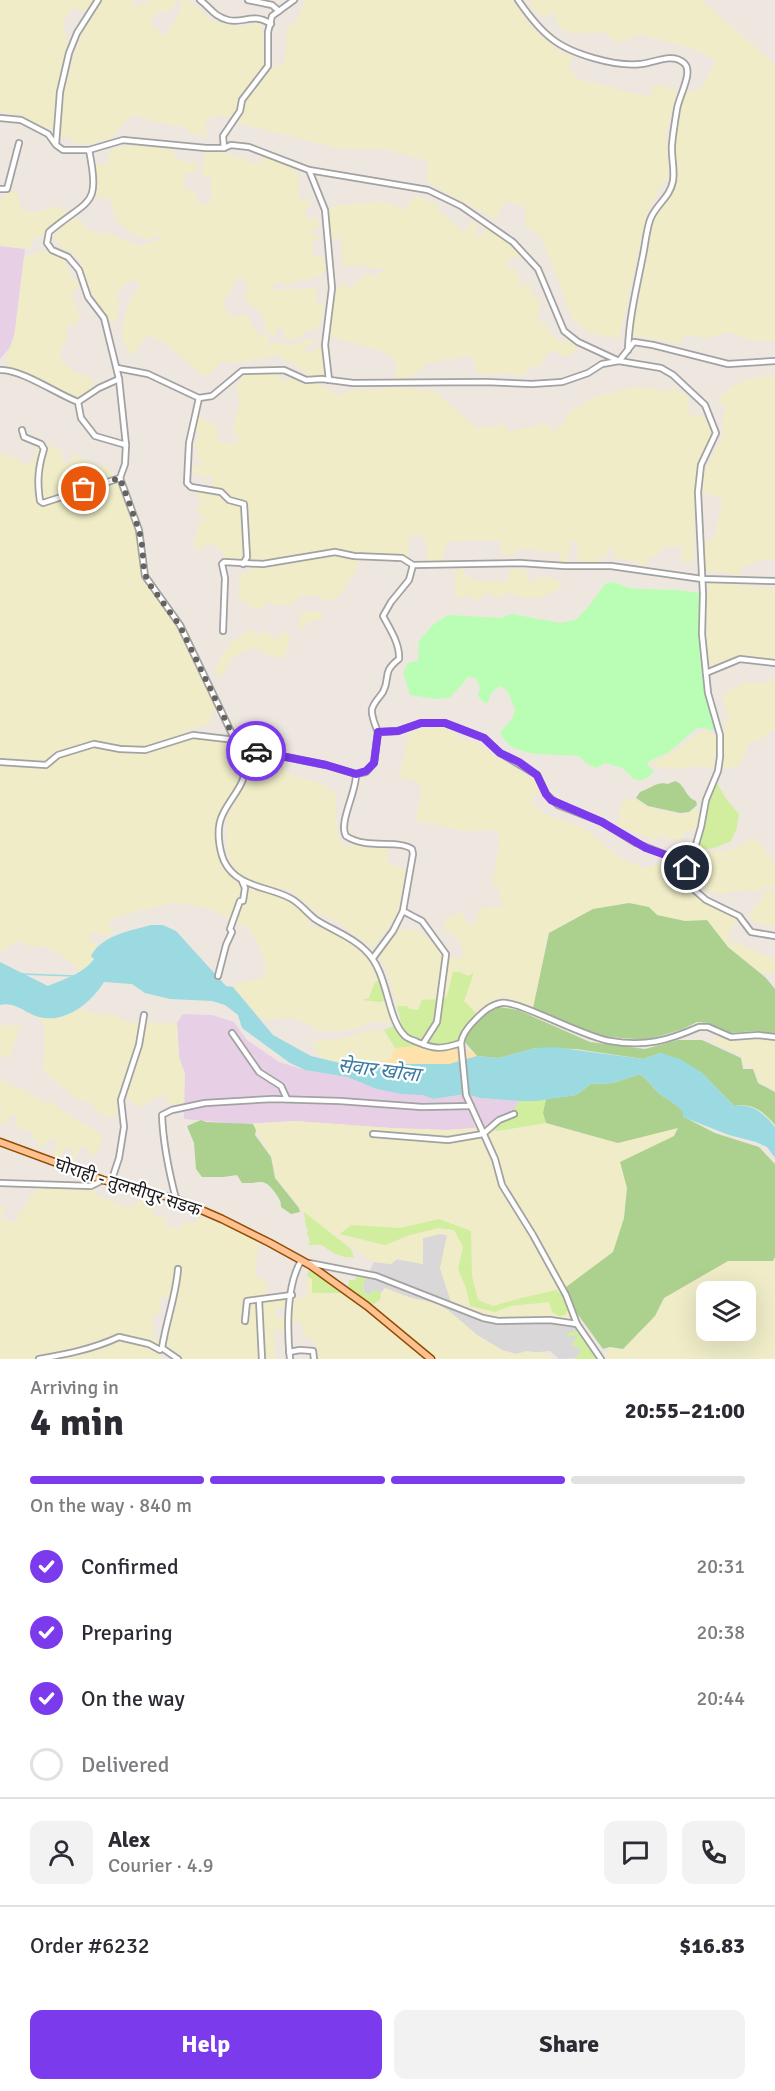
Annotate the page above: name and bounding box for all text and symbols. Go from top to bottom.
pin [58,463,109,514]
icon: bag [67,472,100,505]
courier [226,721,286,781]
icon: car [240,735,273,768]
pin [661,842,712,893]
icon: home [670,851,703,884]
water label: सेवार खोला [336,1053,425,1088]
street label: घोराही - तुलसीपुर सडक [52,1153,205,1222]
map controls [696,1281,756,1341]
button: layers [696,1281,756,1341]
text: Arriving in [30,1375,119,1400]
text: 20:55–21:00 [625,1397,745,1424]
text: 4 min [30,1398,124,1446]
text: On the way · 840 m [30,1493,192,1518]
icon: check [30,1550,63,1583]
text: Confirmed [81,1553,179,1580]
text: 20:31 [696,1554,745,1579]
icon: check [30,1616,63,1649]
text: Preparing [81,1619,173,1646]
text: 20:38 [696,1620,745,1645]
icon: check [30,1682,63,1715]
text: On the way [81,1685,185,1712]
text: 20:44 [696,1686,745,1711]
text: Delivered [81,1751,169,1778]
button: person [30,1821,93,1884]
button: chat [604,1821,667,1884]
button: phone [682,1821,745,1884]
text: Alex [108,1826,150,1853]
text: Courier · 4.9 [108,1853,214,1878]
text: Order #6232 [30,1932,150,1959]
text: $16.83 [679,1932,745,1959]
button: Help [30,2010,382,2079]
button: Share [394,2010,745,2079]

